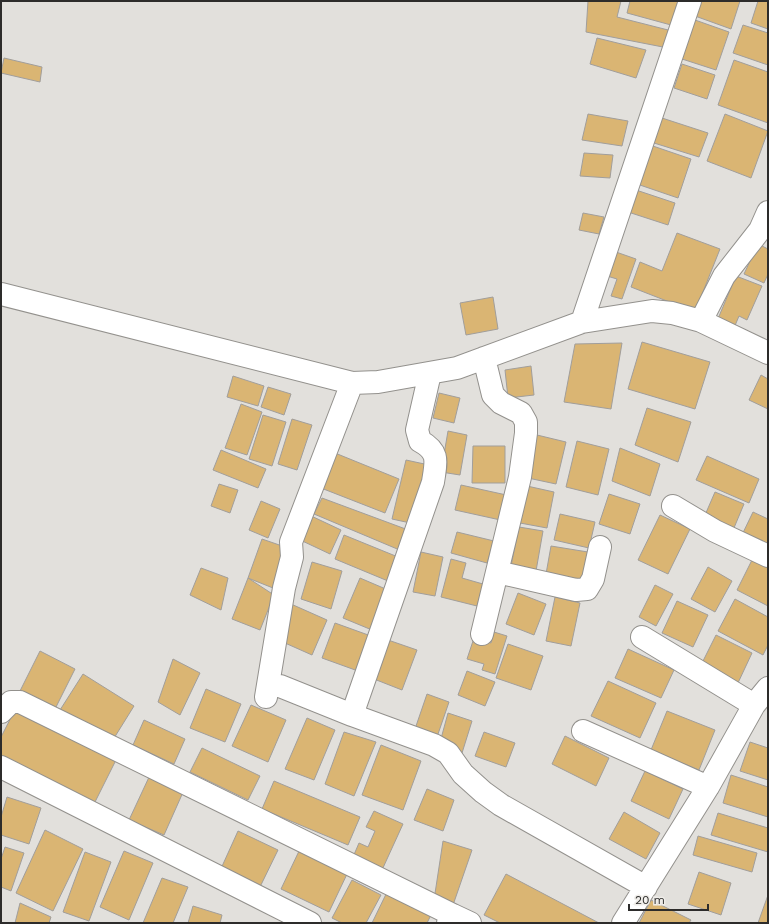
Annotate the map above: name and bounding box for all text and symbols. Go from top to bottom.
scale bar [629,886,708,912]
text: 20 m [635,893,665,907]

